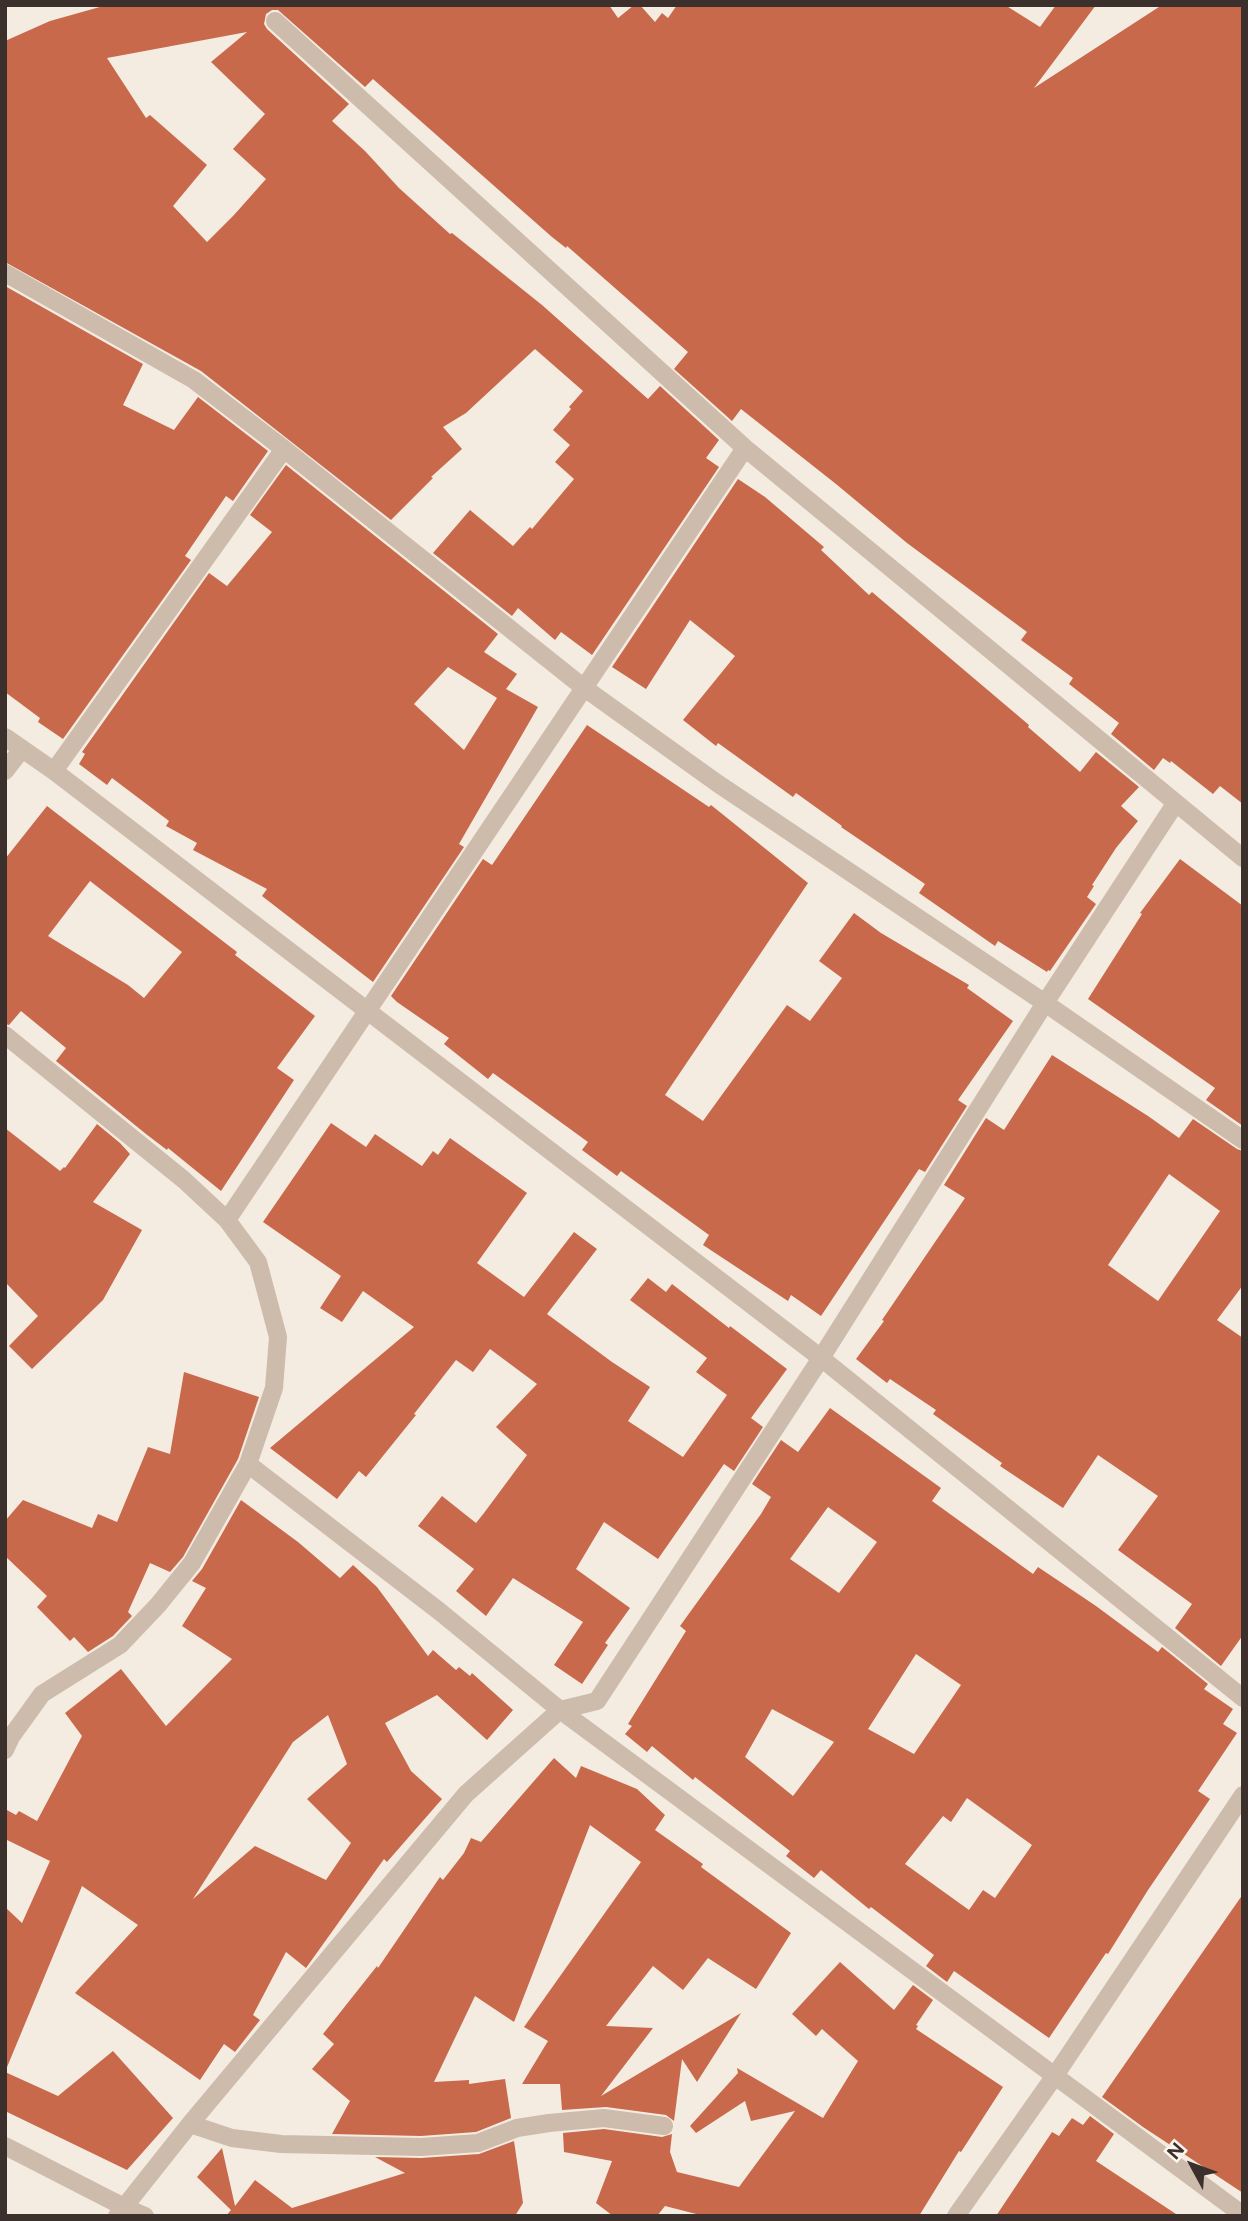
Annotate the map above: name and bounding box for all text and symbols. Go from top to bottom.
north arrow [1157,2130,1227,2200]
text: N [1162,2138,1189,2164]

